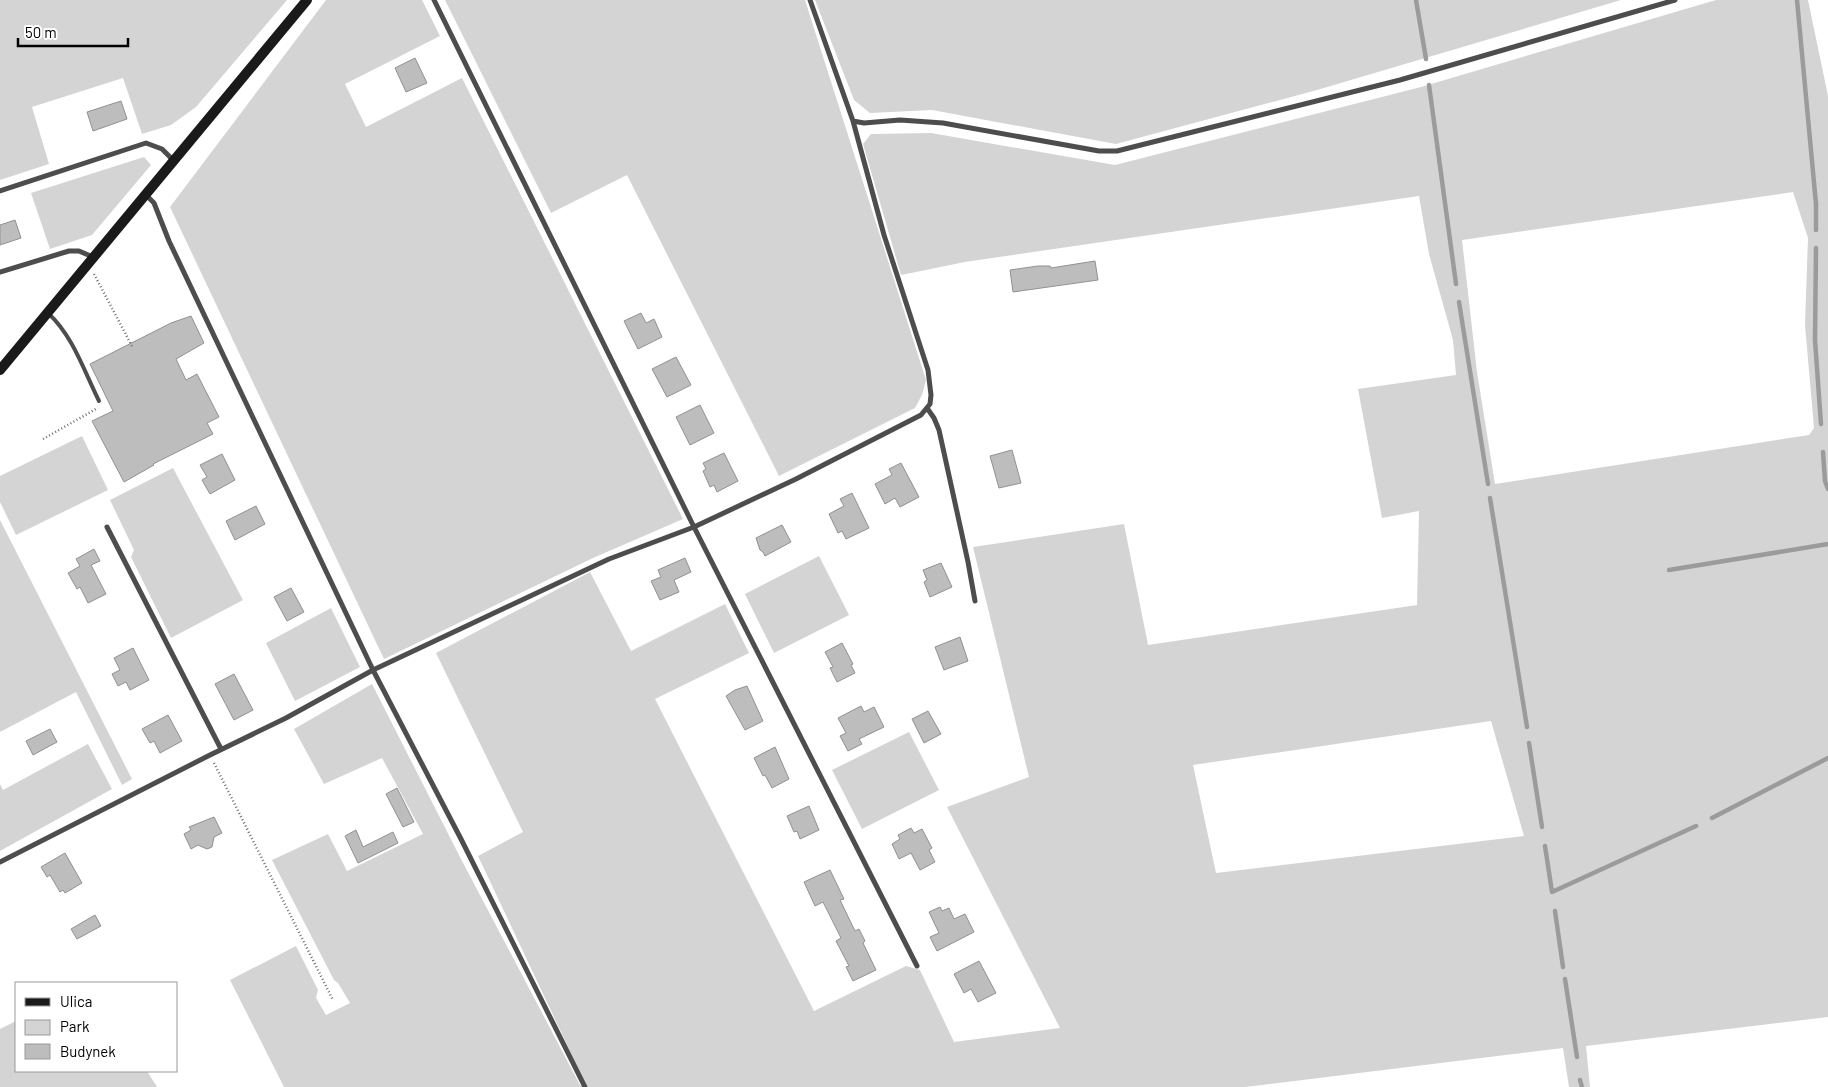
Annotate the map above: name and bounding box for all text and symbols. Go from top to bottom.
scale bar [18,15,128,47]
text: 50 m [25,23,57,41]
legend [15,982,178,1072]
text: Ulica [60,992,92,1010]
text: Park [60,1017,90,1035]
text: Budynek [60,1042,116,1060]

